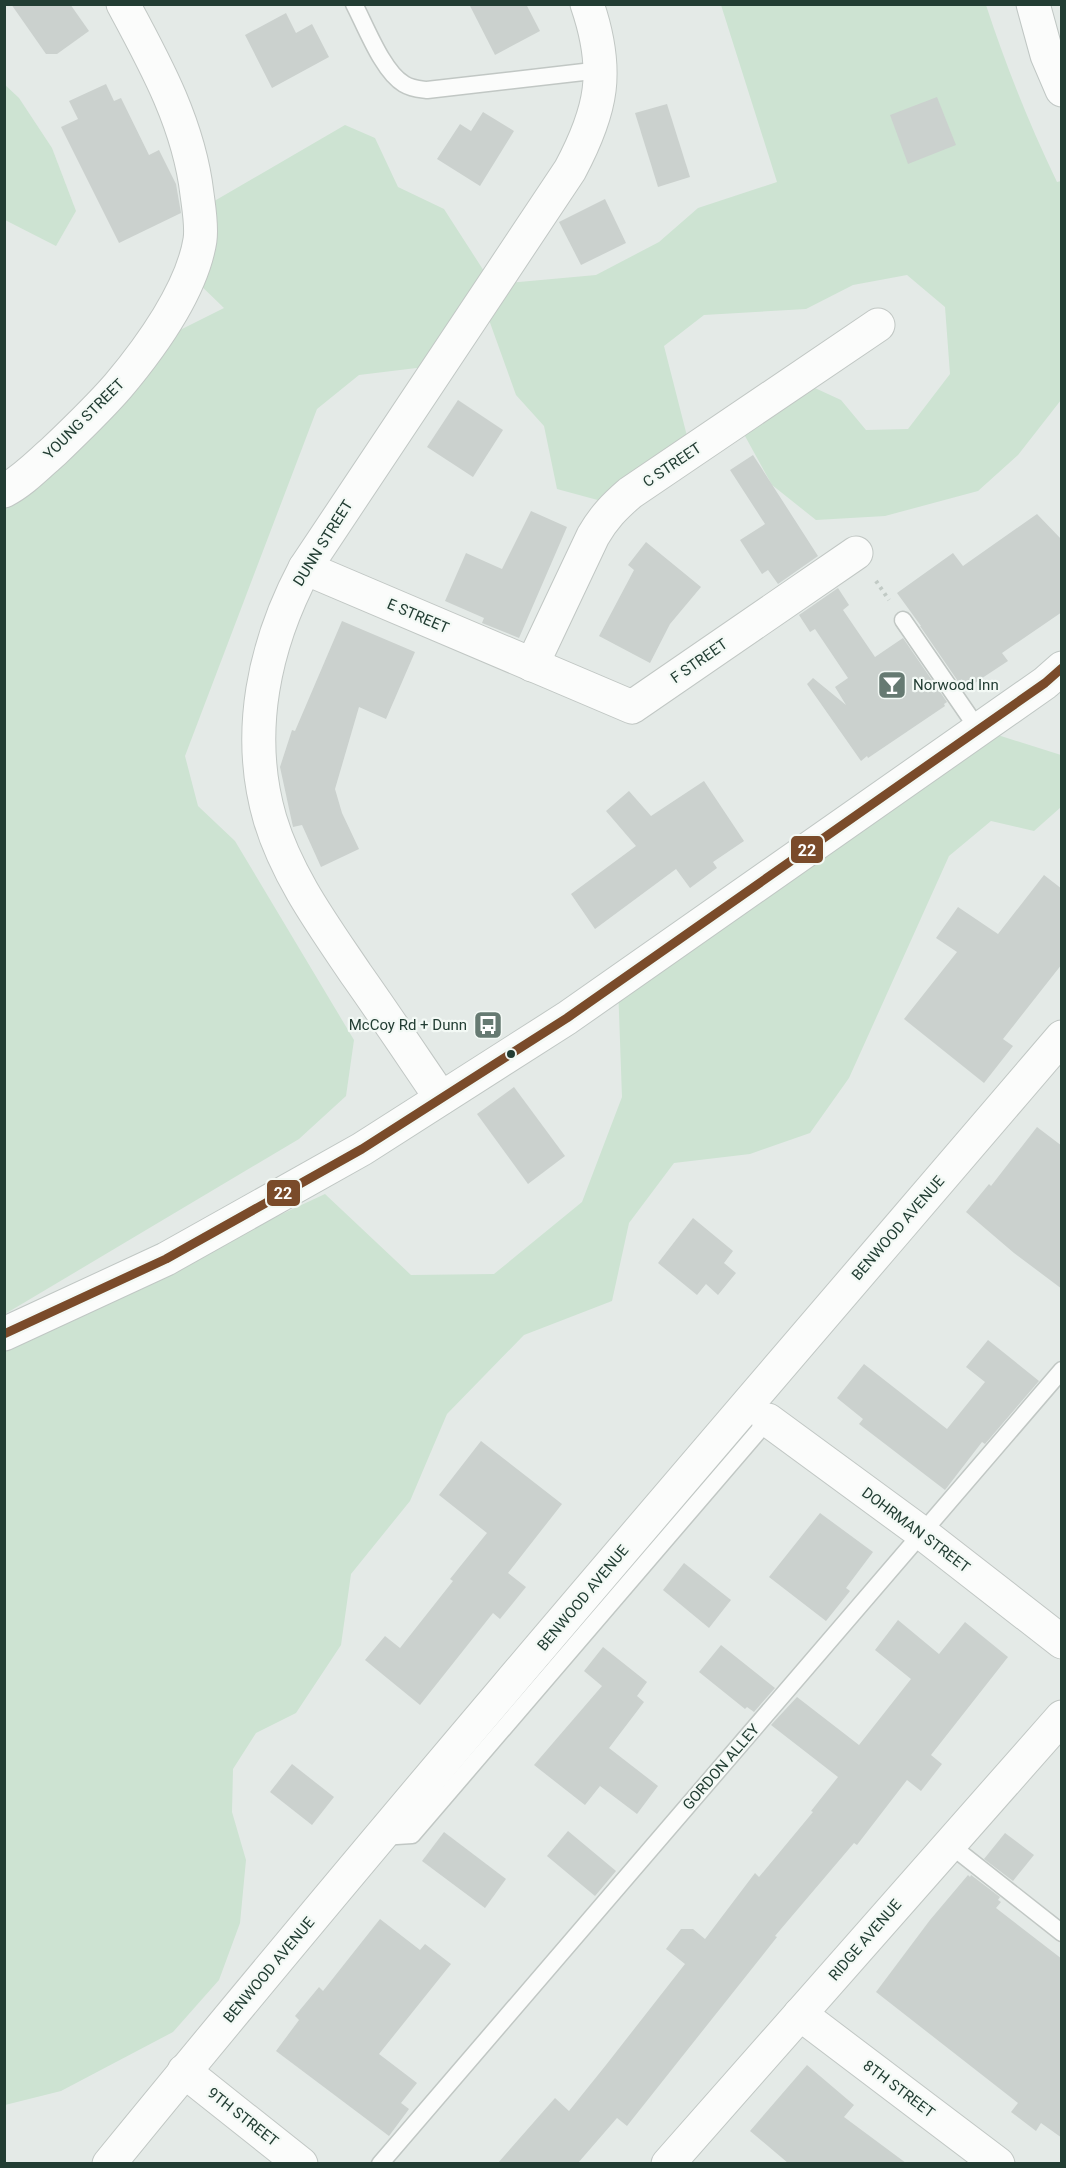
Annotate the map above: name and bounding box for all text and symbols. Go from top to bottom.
street label: YOUNG STREET [40,375,128,463]
street label: C STREET [639,439,705,491]
street label: DUNN STREET [289,497,357,589]
street label: E STREET [384,595,452,637]
street label: F STREET [667,635,731,687]
bar icon: Norwood Inn [876,669,908,701]
place label: Norwood Inn [913,676,999,694]
line badge: 22 [790,835,824,864]
text: 22 [798,841,816,860]
bus stop icon: McCoy Rd + Dunn [472,1009,504,1041]
place label: McCoy Rd + Dunn [349,1016,467,1034]
unlabelled marker [505,1048,517,1060]
street label: BENWOOD AVENUE [848,1172,948,1284]
line badge: 22 [266,1179,301,1207]
text: 22 [274,1184,292,1203]
street label: DOHRMAN STREET [858,1483,974,1577]
street label: BENWOOD AVENUE [534,1541,633,1654]
street label: GORDON ALLEY [679,1720,763,1814]
street label: RIDGE AVENUE [825,1895,905,1984]
street label: BENWOOD AVENUE [220,1913,319,2026]
street label: 8TH STREET [860,2056,938,2122]
street label: 9TH STREET [204,2084,282,2150]

